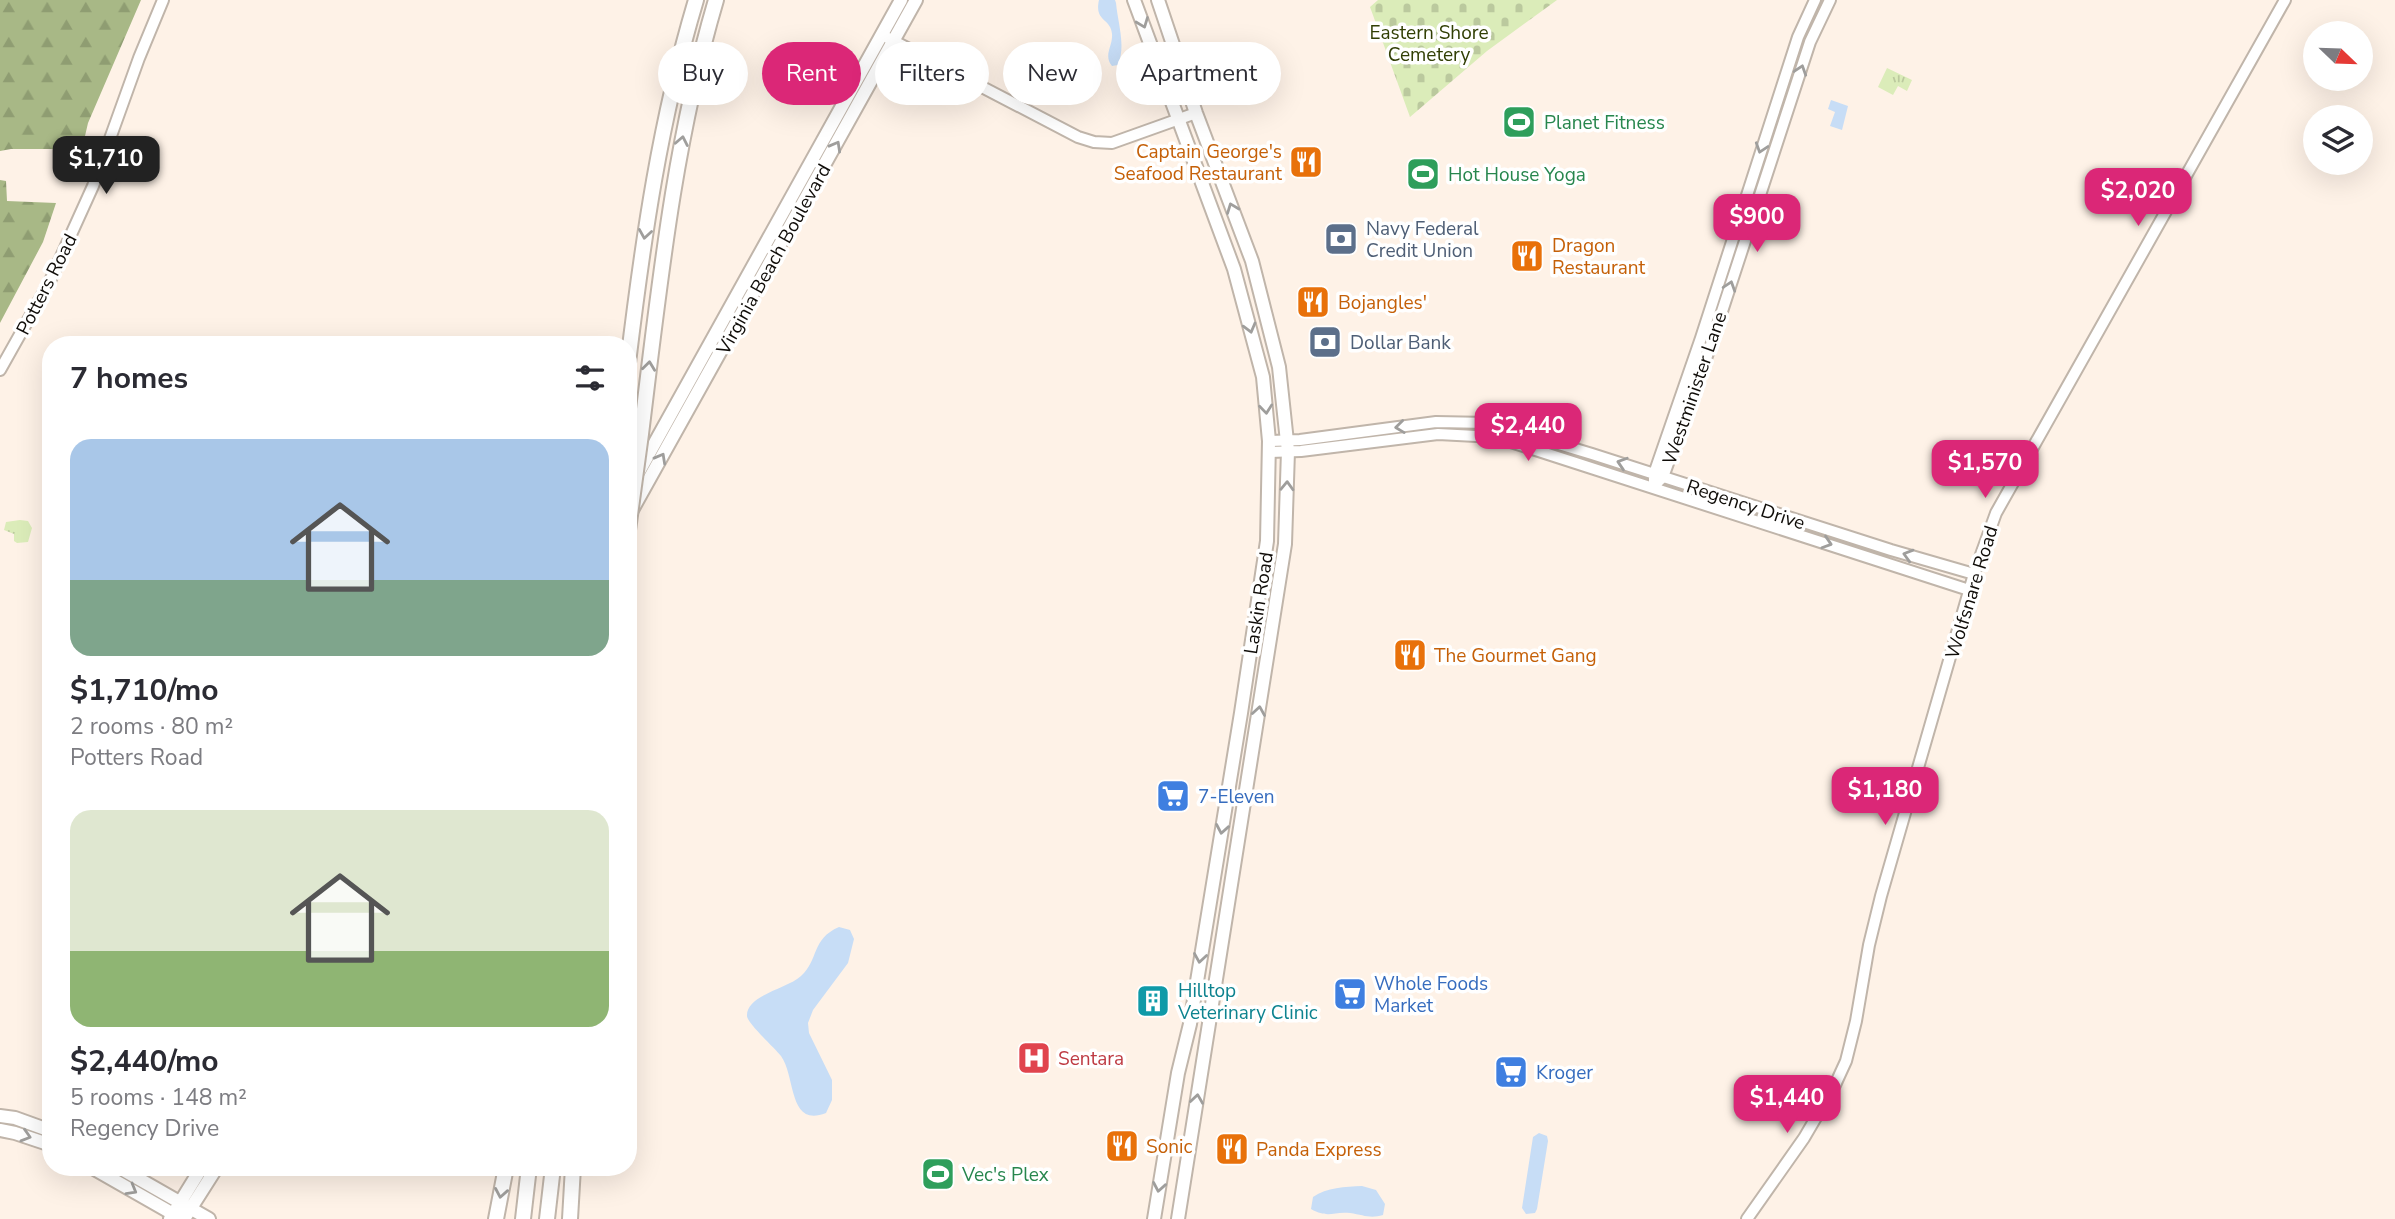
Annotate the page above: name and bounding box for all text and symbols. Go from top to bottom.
one-way arrow [1135,17,1149,29]
park label: Eastern Shore Cemetery [1369,20,1489,68]
north arrow [2303,21,2373,91]
map controls [2303,21,2373,175]
chip: Buy [658,42,748,105]
chip: Rent [762,42,861,105]
chip: Filters [875,42,989,105]
chip: New [1003,42,1102,105]
chip: Apartment [1116,42,1281,105]
one-way arrow [1793,65,1807,77]
sports icon: Planet Fitness [1500,103,1538,141]
button: layers [2303,105,2373,175]
place label: Planet Fitness [1544,110,1665,136]
one-way arrow [674,135,689,147]
pin: $1,710 [49,136,163,196]
place label: Captain George's Seafood Restaurant [1114,139,1282,187]
one-way arrow [828,141,841,153]
one-way arrow [1755,142,1769,154]
text: $1,710 [69,143,143,174]
restaurant icon: Captain George's Seafood Restaurant [1287,143,1325,181]
sports icon: Hot House Yoga [1404,155,1442,193]
street label: Virginia Beach Boulevard [710,159,837,360]
place label: Hot House Yoga [1448,162,1586,188]
pin: $2,020 [2081,168,2195,228]
text: $2,020 [2101,175,2175,206]
pin: $900 [1716,194,1798,254]
text: $900 [1729,201,1785,232]
one-way arrow [1226,203,1240,215]
place label: Navy Federal Credit Union [1366,216,1479,264]
bank icon: Navy Federal Credit Union [1322,220,1360,258]
one-way arrow [637,228,652,240]
street label: Potters Road [10,230,83,339]
place label: Dragon Restaurant [1552,233,1646,281]
restaurant icon: Dragon Restaurant [1508,237,1546,275]
one-way arrow [1722,281,1736,293]
restaurant icon: Bojangles' [1294,283,1332,321]
place label: Bojangles' [1338,290,1427,316]
street label: Westminister Lane [1657,308,1733,468]
one-way arrow [1242,322,1256,334]
bank icon: Dollar Bank [1306,323,1344,361]
place label: Dollar Bank [1350,330,1451,356]
text: 7 homes [70,358,188,399]
icon: filters [571,359,609,397]
one-way arrow [642,360,657,372]
one-way arrow [1258,404,1273,415]
pin: $2,440 [1471,404,1585,463]
text: $2,440 [1491,410,1565,441]
one-way arrow [1395,419,1406,434]
pin: $1,570 [1928,440,2042,500]
text: $1,570 [1948,447,2022,478]
one-way arrow [653,453,666,466]
one-way arrow [1616,457,1628,472]
street label: Regency Drive [1683,474,1808,536]
one-way arrow [1280,480,1295,491]
icon: home [277,484,403,610]
street label: Wolfsnare Road [1939,523,2005,662]
one-way arrow [1821,535,1833,549]
one-way arrow [1902,549,1914,564]
street label: Laskin Road [1238,550,1280,656]
restaurant icon: The Gourmet Gang [1391,636,1429,674]
place label: The Gourmet Gang [1434,643,1597,669]
text: $1,710/mo [70,670,219,711]
one-way arrow [1251,705,1266,717]
text: 2 rooms · 80 m² [70,711,233,742]
text: Potters Road [70,742,203,773]
pin: $1,180 [1828,768,1942,827]
text: $1,180 [1848,774,1922,805]
supermarket icon: 7-Eleven [1154,777,1192,815]
place label: 7-Eleven [1198,784,1275,810]
one-way arrow [1215,823,1230,835]
icon: home [277,855,403,981]
one-way arrow [1193,952,1208,964]
place label: Whole Foods Market [1374,971,1488,1019]
supermarket icon: Whole Foods Market [1331,975,1369,1013]
place label: Hilltop Veterinary Clinic [1177,978,1318,1026]
building icon: Hilltop Veterinary Clinic [1134,982,1172,1020]
hospital icon: Sentara [1015,1039,1053,1077]
text: $2,440/mo [70,1041,219,1082]
place label: Sentara [1058,1046,1124,1072]
supermarket icon: Kroger [1492,1053,1530,1091]
place label: Kroger [1536,1060,1593,1086]
pin: $1,440 [1730,1076,1844,1135]
text: 5 rooms · 148 m² [70,1082,247,1113]
text: $1,440 [1750,1082,1824,1113]
one-way arrow [1189,1093,1204,1105]
text: Regency Drive [70,1113,219,1144]
one-way arrow [20,1127,32,1142]
restaurant icon: Sonic [1103,1127,1141,1165]
restaurant icon: Panda Express [1213,1130,1251,1168]
place label: Sonic [1146,1134,1192,1160]
place label: Panda Express [1256,1137,1382,1163]
sports icon: Vec's Plex [919,1155,957,1193]
place label: Vec's Plex [961,1162,1049,1188]
one-way arrow [1152,1181,1167,1193]
one-way arrow [124,1182,137,1195]
one-way arrow [494,1187,509,1199]

